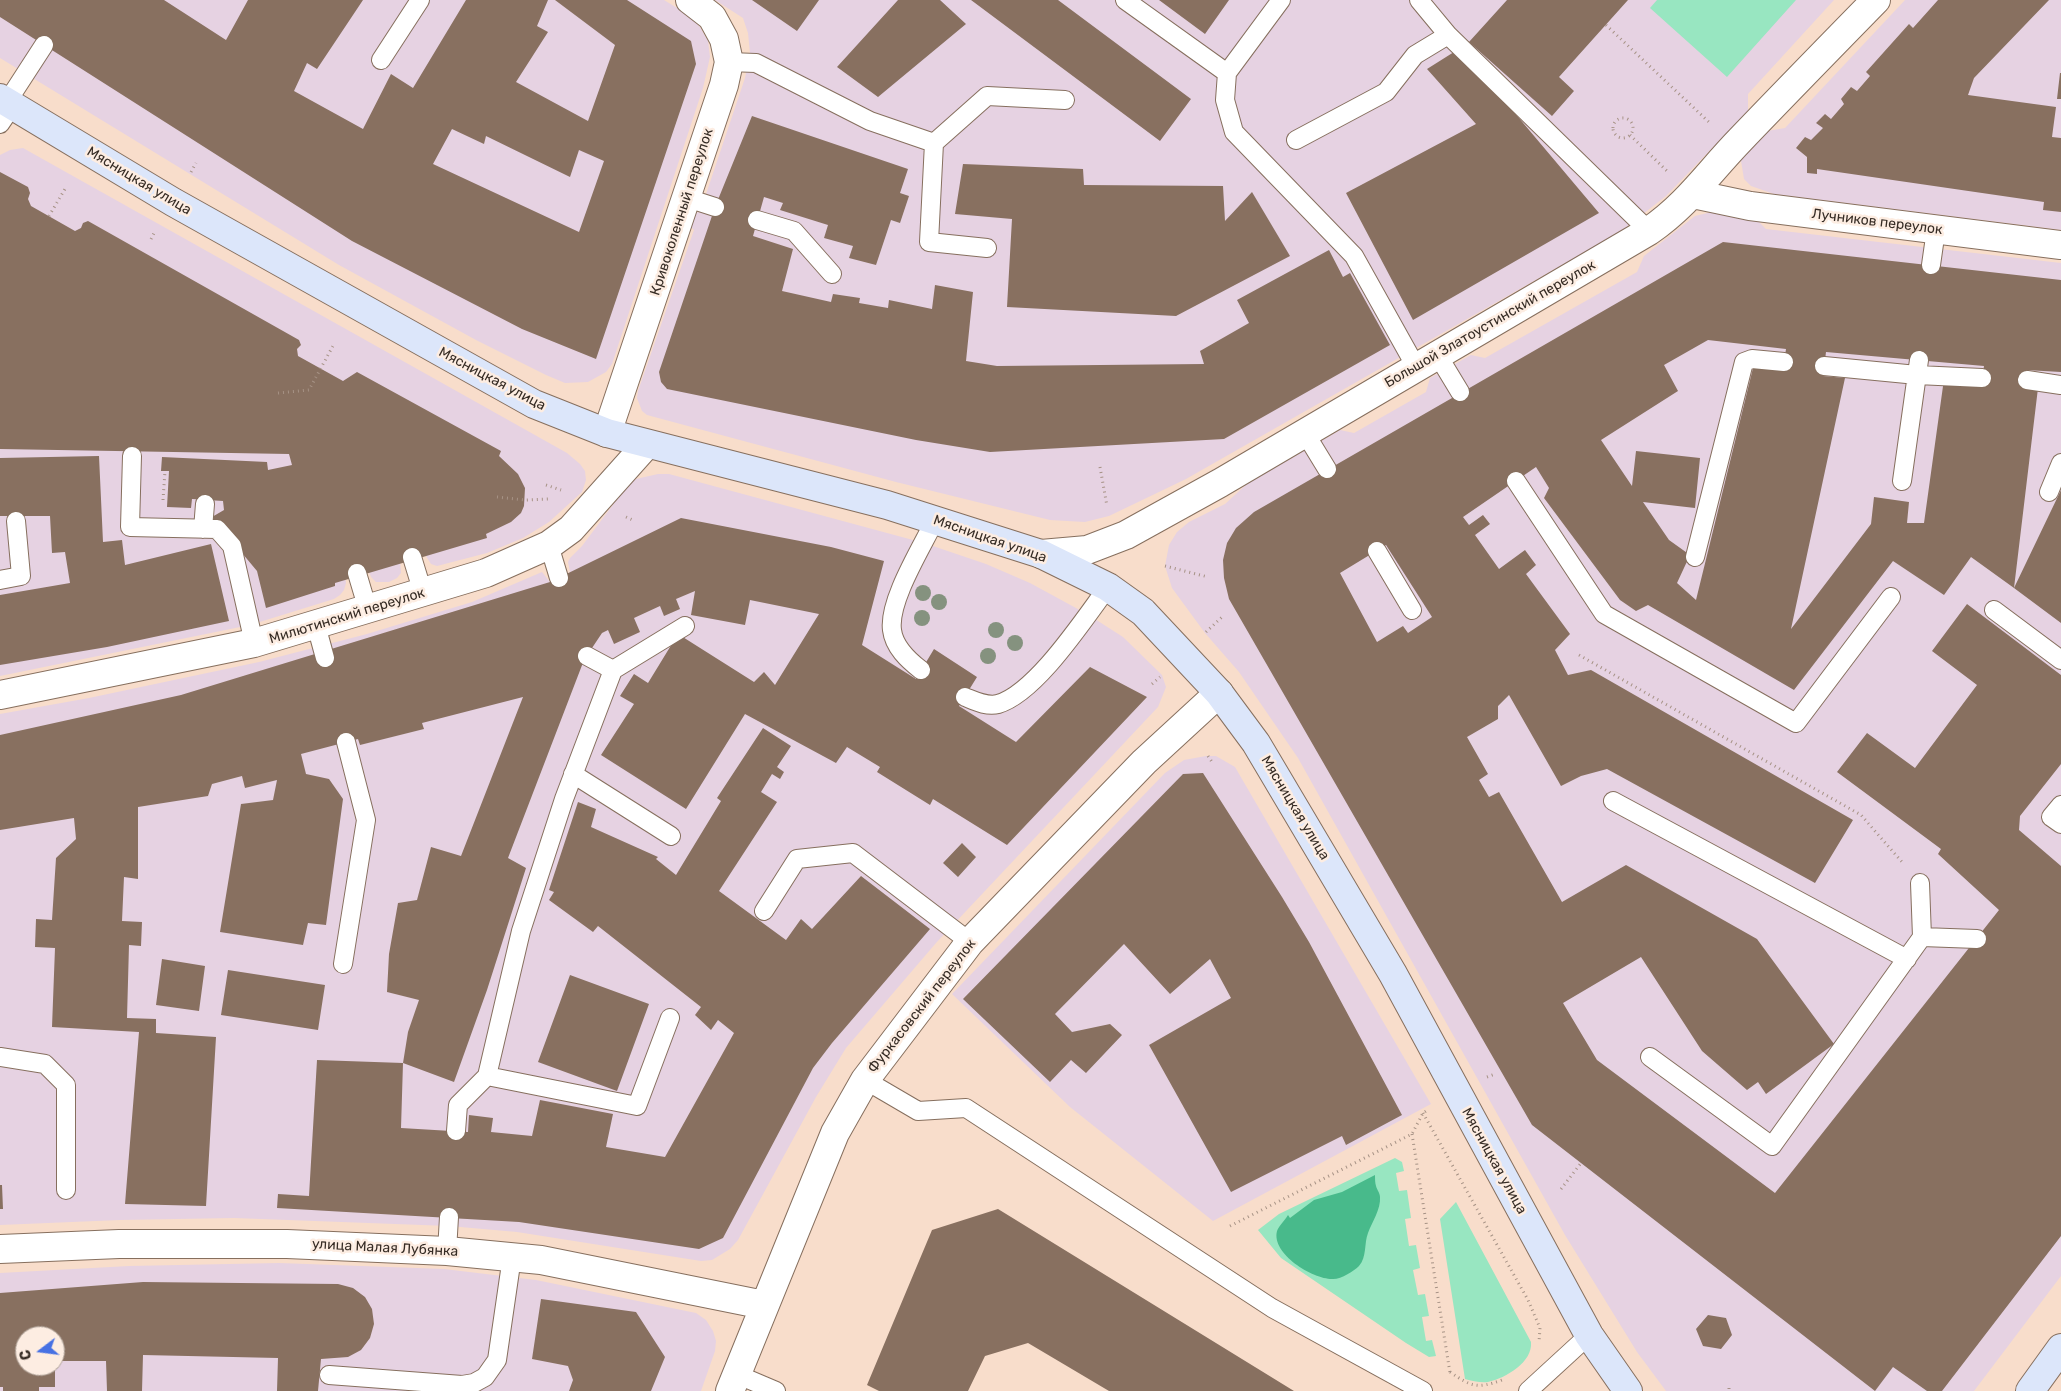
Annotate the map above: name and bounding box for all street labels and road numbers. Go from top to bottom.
street label: Кривоколенный переулок [647,126,717,298]
street label: Мясницкая улица [84,143,194,219]
street label: Лучников переулок [1811,206,1943,238]
street label: Большой Златоустинский переулок [1382,257,1598,391]
street label: Мясницкая улица [436,344,548,414]
street label: Мясницкая улица [931,512,1049,566]
street label: Милютинский переулок [267,584,427,648]
street label: Мясницкая улица [1257,753,1333,863]
street label: Фуркасовский переулок [864,936,980,1076]
street label: Мясницкая улица [1458,1105,1530,1217]
street label: улица Малая Лубянка [311,1236,459,1260]

